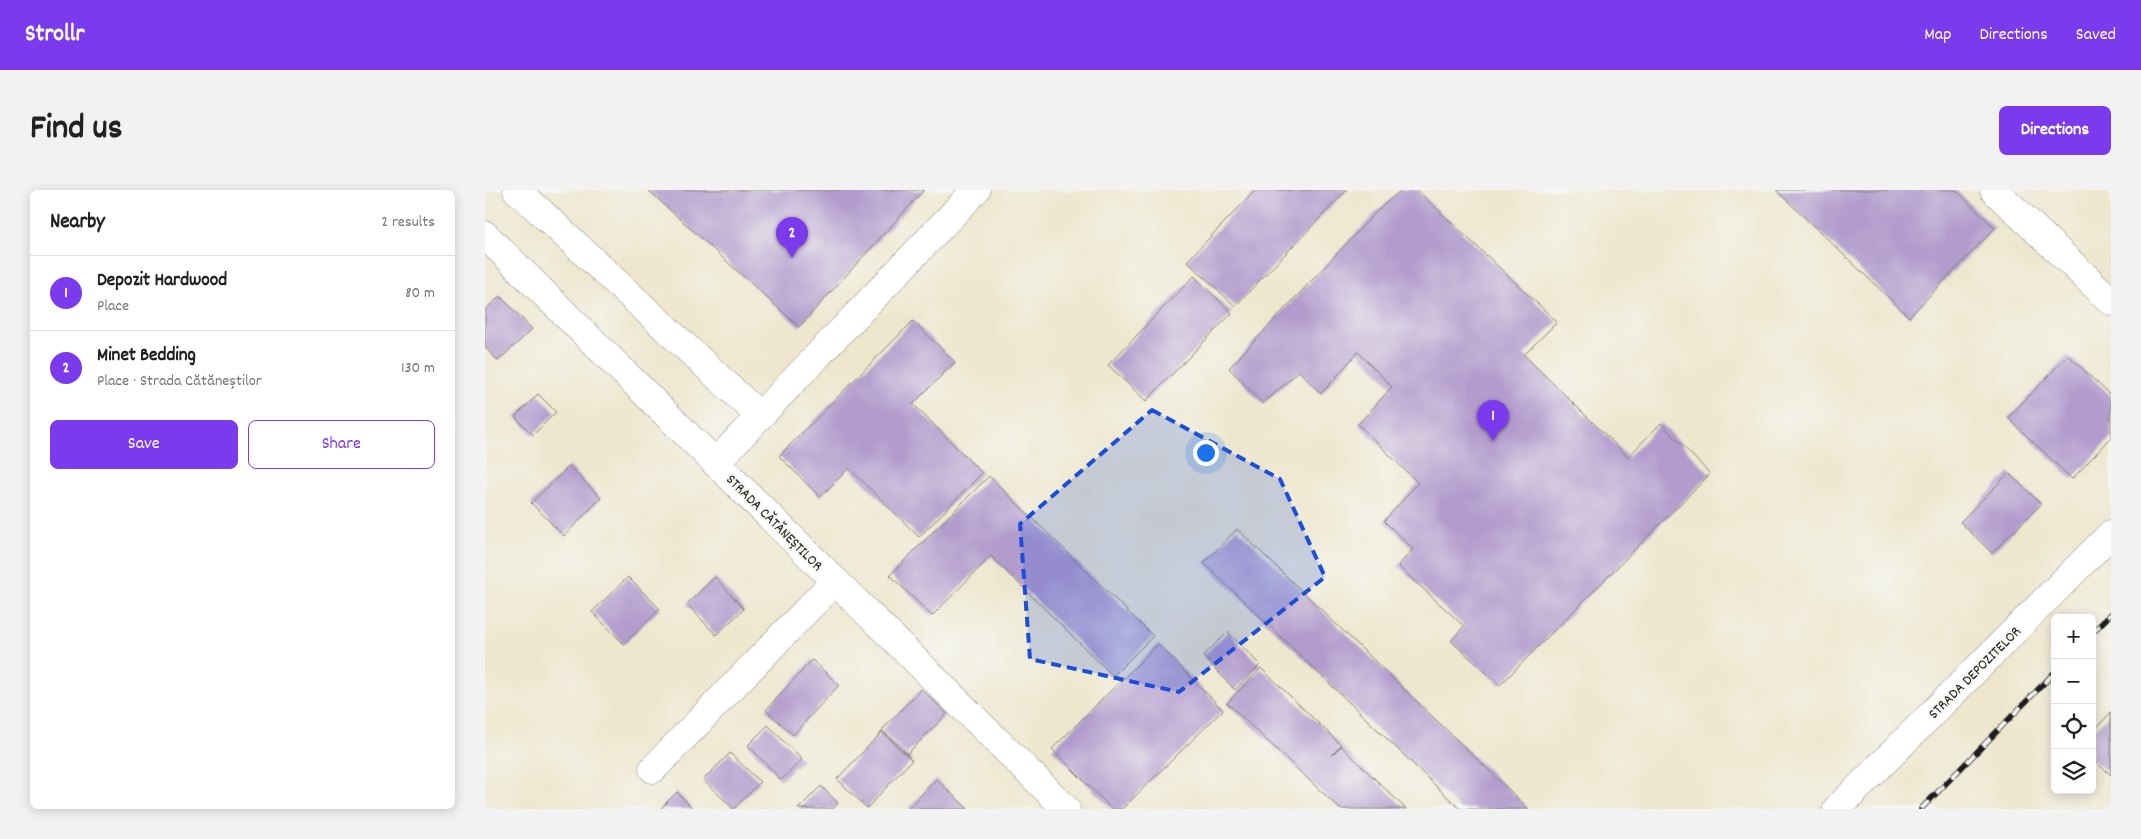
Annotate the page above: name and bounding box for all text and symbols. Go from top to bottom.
text: Strollr [25,18,84,52]
text: Map [1924,23,1951,48]
text: Directions [1979,23,2048,48]
text: Saved [2076,23,2116,48]
text: Find us [30,105,122,155]
button: Directions [1999,106,2111,155]
text: Nearby [50,208,105,238]
text: 2 results [381,211,435,234]
pin: 2 [776,217,808,258]
text: Depozit Hardwood [97,268,227,295]
text: 1 [64,282,68,305]
text: 80 m [405,282,435,305]
text: Place [97,295,129,318]
text: Minet Bedding [97,343,196,370]
text: 2 [63,357,70,380]
text: 130 m [401,357,435,380]
text: Place · Strada Cătăneștilor [97,370,262,393]
pin: 1 [1477,400,1509,441]
button: Save [50,420,238,469]
button: Share [248,420,435,469]
your location [1193,440,1219,466]
street label: STRADA CĂTĂNEȘTILOR [720,470,827,577]
map controls [2051,614,2096,794]
button: + [2051,614,2096,659]
street label: STRADA DEPOZITELOR [1924,622,2027,725]
button: − [2051,659,2096,704]
button: locate [2051,704,2096,749]
button: layers [2051,749,2096,794]

